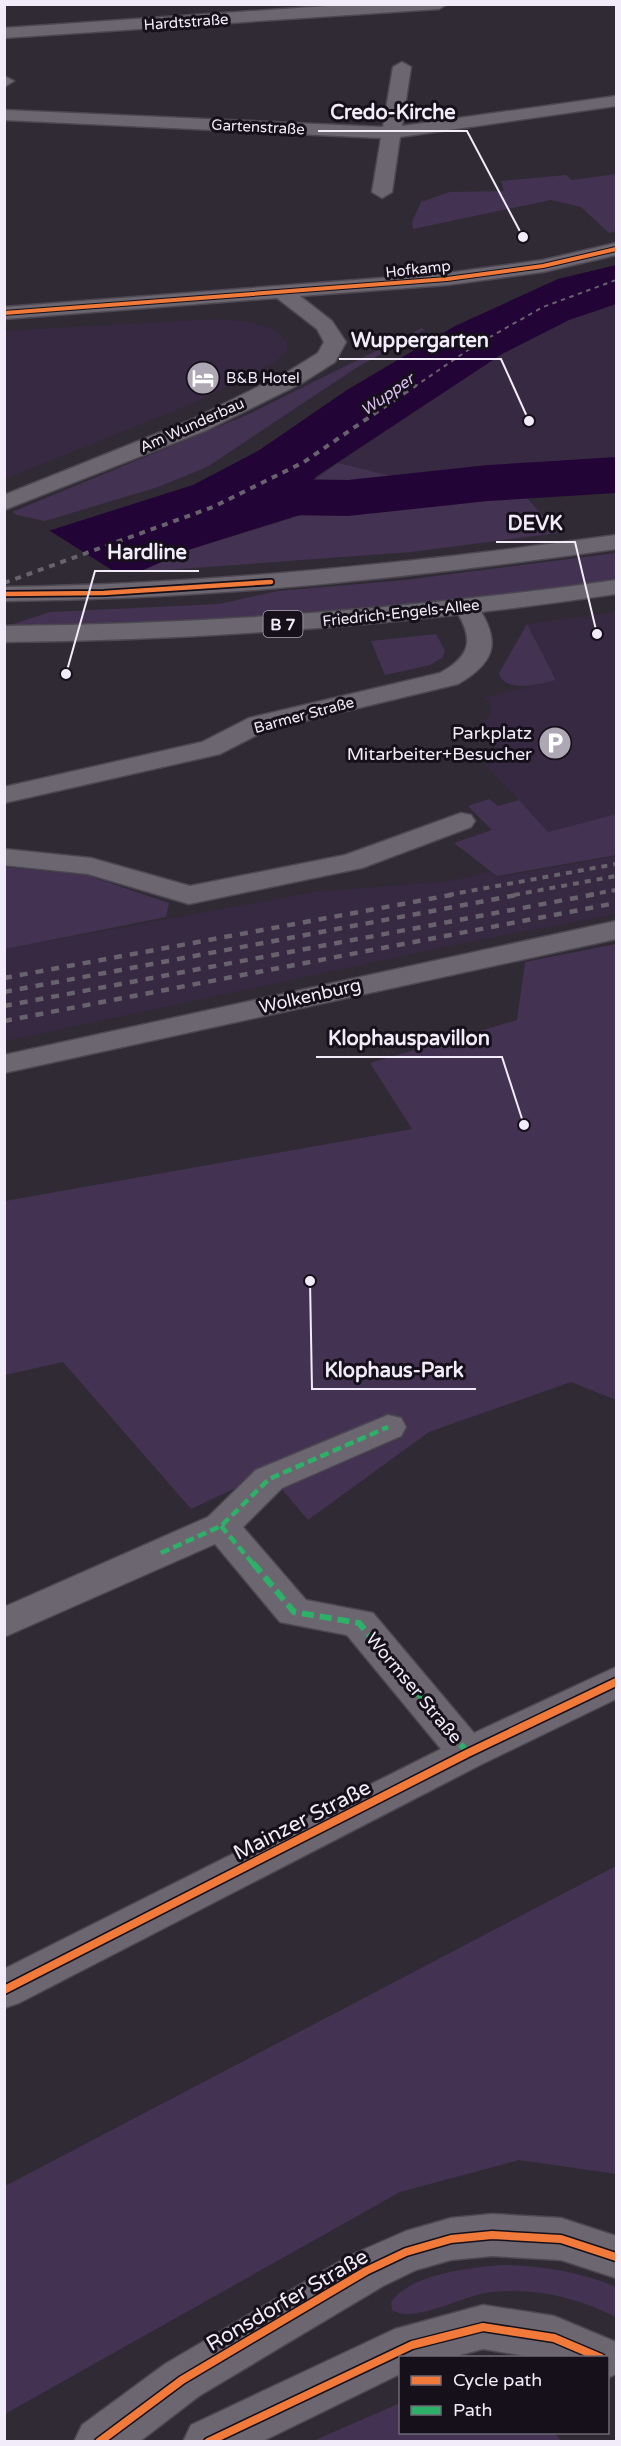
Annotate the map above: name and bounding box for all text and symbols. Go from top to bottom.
street label: Hardtstraße [143,10,229,34]
callout: Credo-Kirche [318,93,467,131]
text: Credo-Kirche [330,101,456,125]
street label: Gartenstraße [211,116,305,138]
street label: Hofkamp [384,257,452,281]
callout: Wuppergarten [339,321,501,359]
text: Wuppergarten [351,329,489,353]
hotel icon: B&B Hotel [185,360,221,396]
water label: Wupper [357,368,420,420]
place label: B&B Hotel [226,369,300,387]
street label: Am Wunderbau [137,394,247,456]
callout: DEVK [496,504,575,542]
text: DEVK [507,512,563,536]
callout: Hardline [95,533,199,571]
text: Hardline [107,541,187,565]
street label: Friedrich-Engels-Allee [322,596,480,630]
road number: B 7 [264,611,302,637]
street label: Barmer Straße [252,693,356,737]
place label: Parkplatz Mitarbeiter+Besucher [347,722,532,765]
parking icon: Parkplatz Mitarbeiter+Besucher [537,725,573,761]
street label: Wolkenburg [257,974,363,1018]
callout: Klophauspavillon [316,1019,502,1057]
text: Klophauspavillon [328,1027,490,1051]
callout: Klophaus-Park [312,1351,476,1389]
text: Klophaus-Park [324,1359,464,1383]
street label: Wormser Straße [361,1628,467,1748]
street label: Mainzer Straße [229,1775,375,1866]
street label: Ronsdorfer Straße [202,2244,373,2357]
legend [399,2356,609,2434]
text: Cycle path [453,2369,542,2391]
text: Path [453,2399,492,2421]

